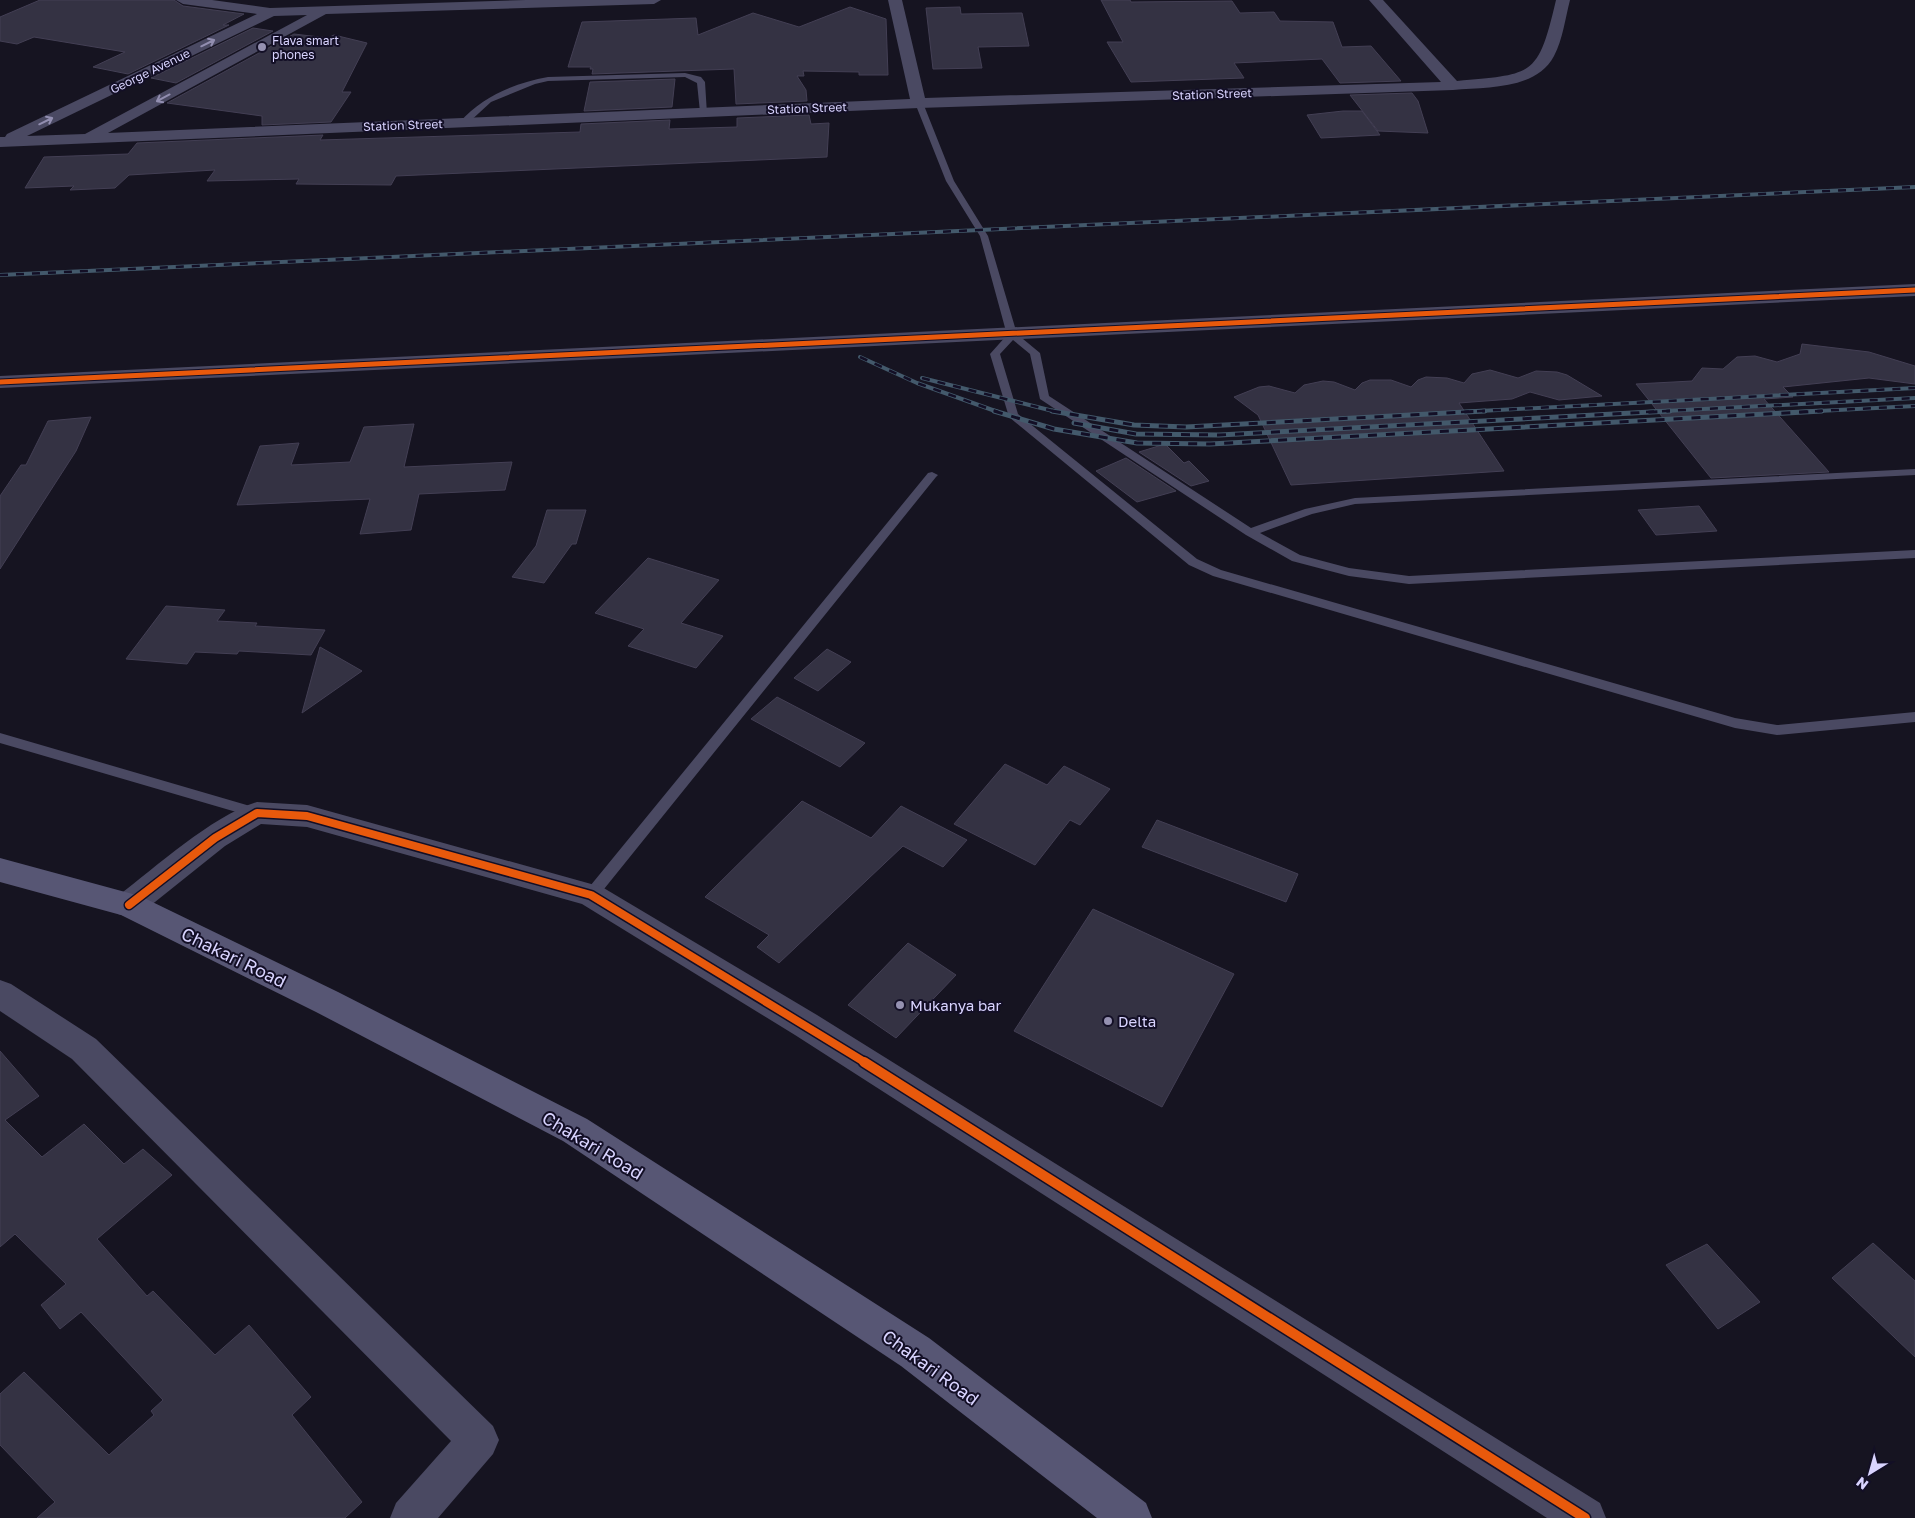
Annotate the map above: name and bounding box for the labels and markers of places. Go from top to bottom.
place label: Flava smart phones [272,33,339,62]
marker: Flava smart phones [256,41,268,53]
place label: Mukanya bar [910,996,1002,1014]
marker: Mukanya bar [894,999,906,1011]
place label: Delta [1118,1012,1156,1030]
marker: Delta [1102,1015,1114,1027]

